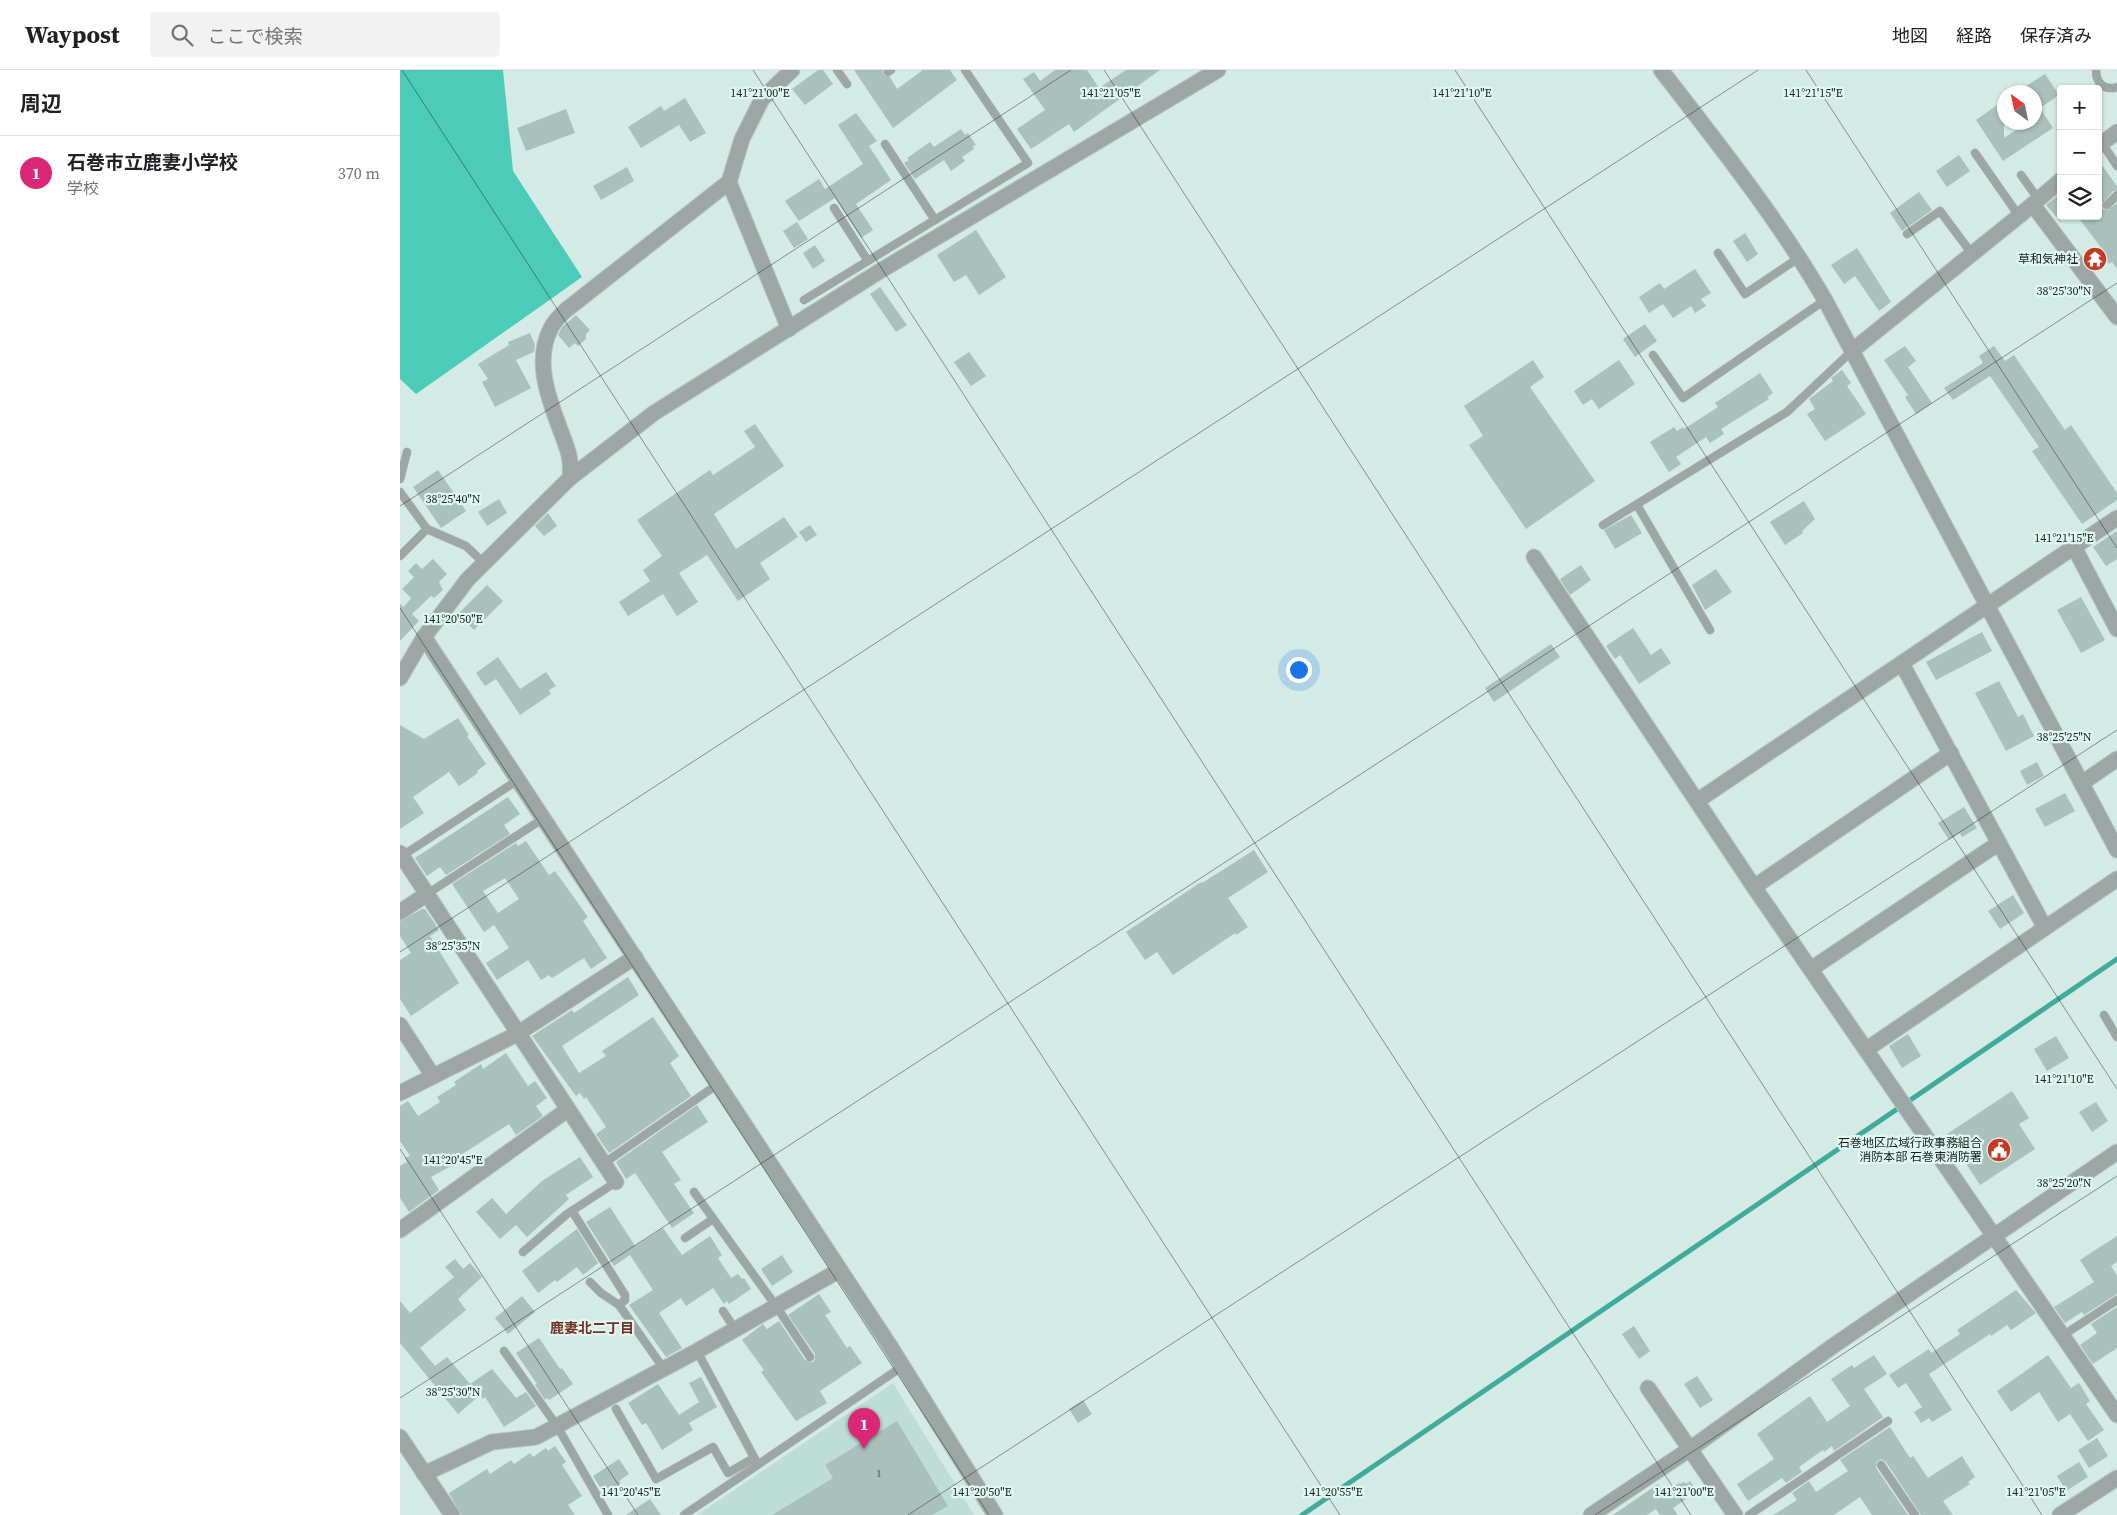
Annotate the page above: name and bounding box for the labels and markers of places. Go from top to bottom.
temple icon: 草和気神社 [2082,246,2108,272]
place label: 草和気神社 [2018,251,2078,267]
place label: 石巻地区広域行政事務組合 消防本部 石巻東消防署 [1838,1135,1982,1165]
public building icon: 石巻地区広域行政事務組合 消防本部 石巻東消防署 [1986,1137,2012,1163]
pin: 1 [848,1408,880,1449]

